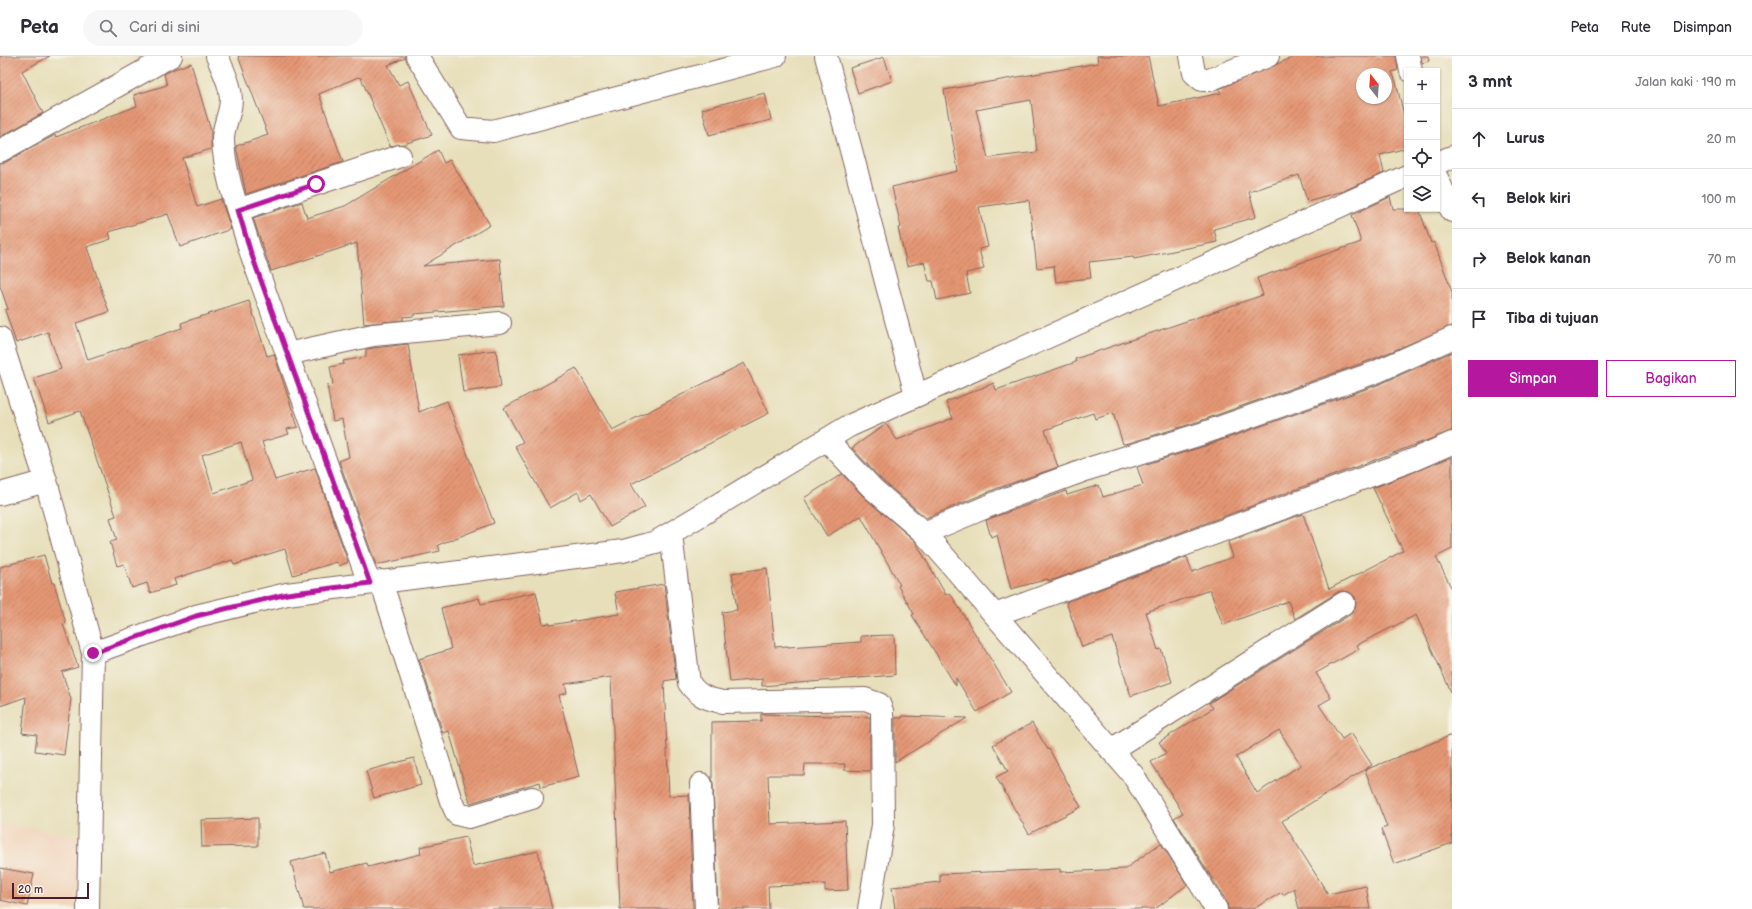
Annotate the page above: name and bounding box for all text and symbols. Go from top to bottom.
search box [83,10,363,46]
text: Peta [20,16,59,39]
icon: search [97,17,119,39]
text: Cari di sini [129,18,200,37]
text: Peta [1570,19,1599,36]
text: Rute [1621,19,1651,36]
text: Disimpan [1673,19,1732,36]
north arrow [1356,68,1392,104]
map controls [1404,68,1440,212]
button: + [1404,68,1440,104]
text: 3 mnt [1468,72,1512,92]
text: Jalan kaki · 190 m [1635,74,1736,90]
button: − [1404,104,1440,140]
icon: ahead [1468,128,1490,150]
text: Lurus [1506,129,1545,148]
text: 20 m [1706,131,1736,147]
button: locate [1404,140,1440,176]
route start [307,175,325,193]
button: layers [1404,176,1440,212]
icon: left [1468,188,1490,210]
text: Belok kiri [1506,189,1571,208]
text: 100 m [1701,191,1736,207]
icon: right [1468,248,1490,270]
text: Belok kanan [1506,249,1591,268]
text: 70 m [1708,251,1736,267]
icon: arrive [1468,308,1490,330]
text: Tiba di tujuan [1506,309,1599,328]
button: Simpan [1468,360,1598,397]
button: Bagikan [1606,360,1736,397]
route end [84,644,102,662]
scale bar [12,881,89,900]
text: 20 m [18,883,43,896]

